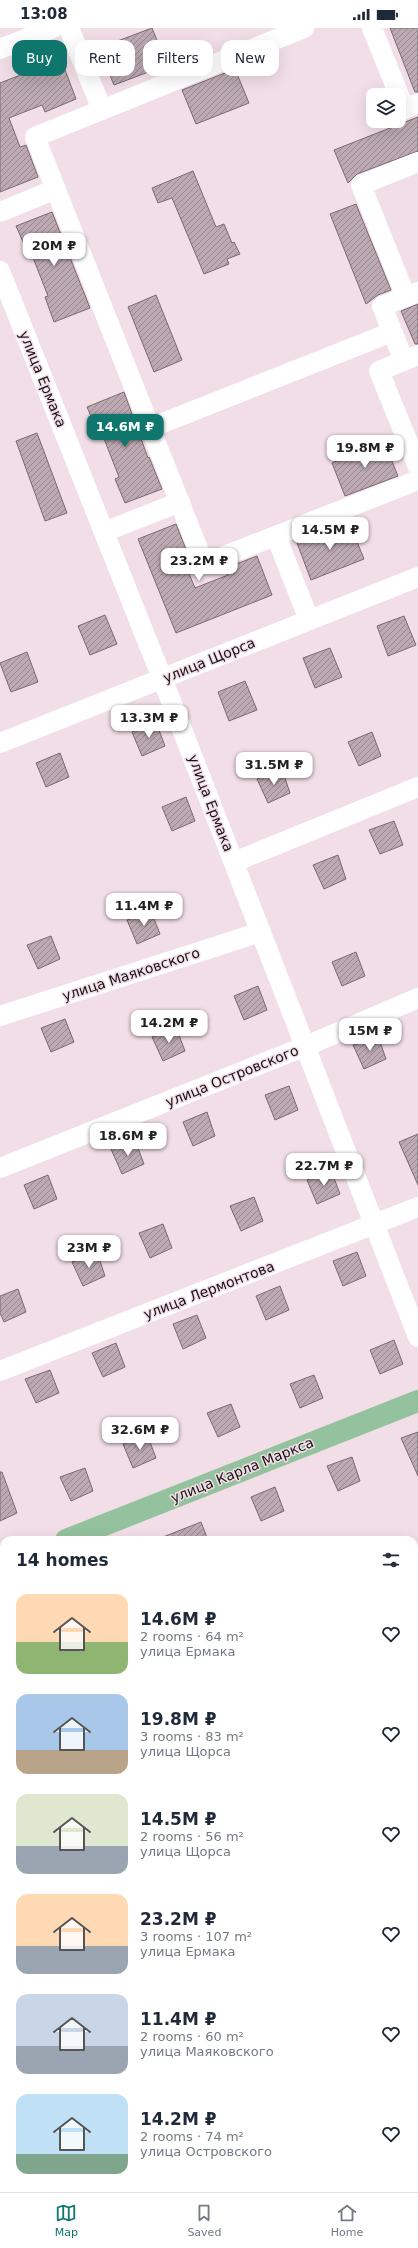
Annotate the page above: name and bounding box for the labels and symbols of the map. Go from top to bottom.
pin: 20M ₽ [26,233,82,267]
street label: улица Ермака [16,328,70,430]
pin: 14.6M ₽ [88,414,162,448]
pin: 19.8M ₽ [328,435,402,469]
pin: 14.5M ₽ [293,517,367,551]
pin: 23.2M ₽ [162,548,236,582]
street label: улица Щорса [161,634,257,686]
pin: 13.3M ₽ [112,705,186,739]
street label: улица Ермака [185,752,237,854]
pin: 31.5M ₽ [237,752,311,786]
pin: 11.4M ₽ [107,893,181,927]
street label: улица Маяковского [60,944,202,1004]
pin: 14.2M ₽ [132,1010,206,1044]
pin: 15M ₽ [342,1018,398,1052]
street label: улица Островского [163,1042,301,1110]
pin: 18.6M ₽ [91,1123,165,1157]
pin: 22.7M ₽ [287,1153,361,1187]
pin: 23M ₽ [61,1235,117,1269]
street label: улица Лермонтова [141,1258,277,1322]
pin: 32.6M ₽ [103,1417,177,1451]
street label: улица Карла Маркса [168,1434,316,1506]

